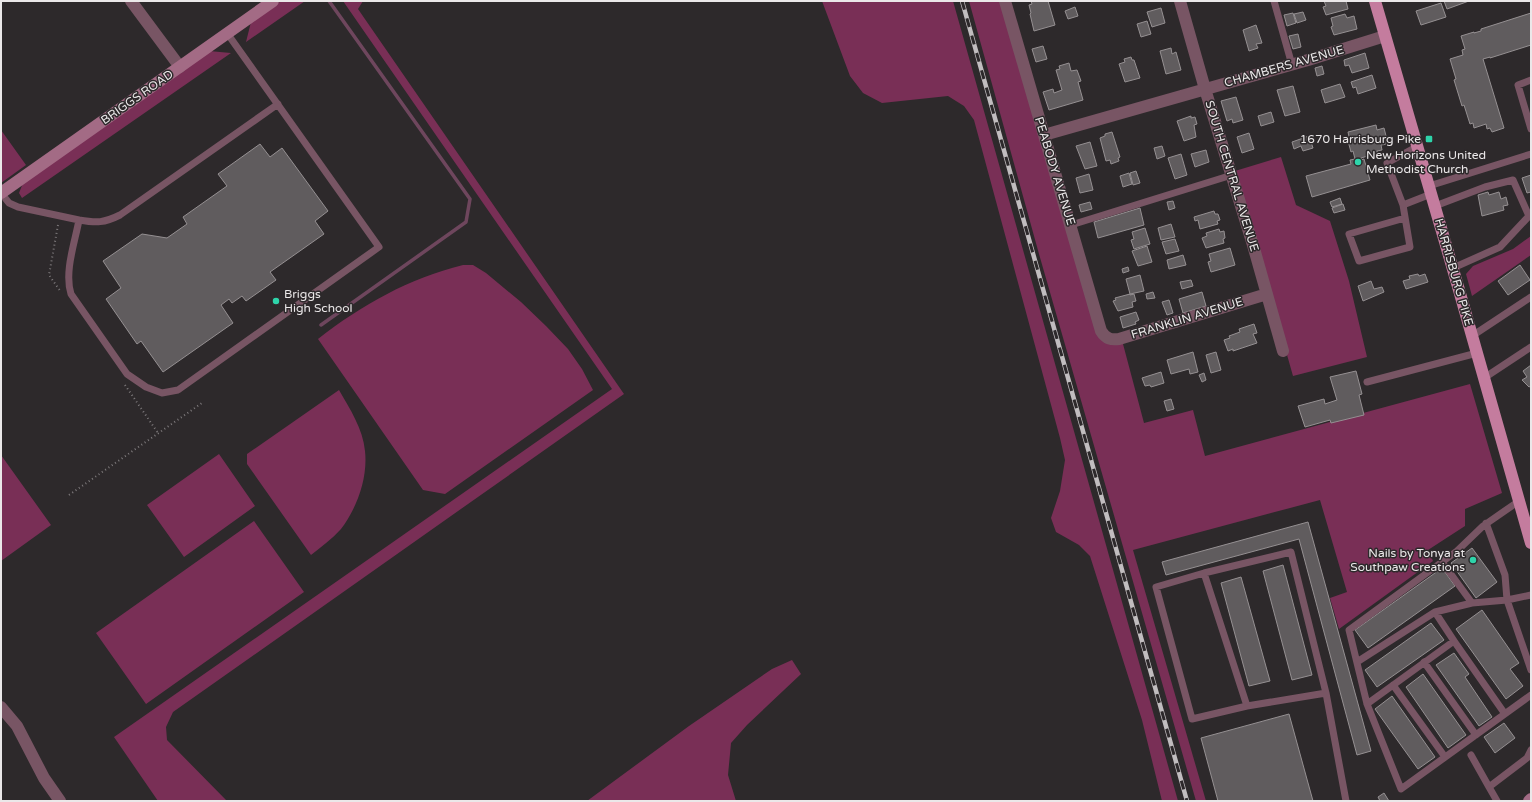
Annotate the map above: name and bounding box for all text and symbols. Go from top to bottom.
street label: CHAMBERS AVENUE [1223,42,1346,90]
street label: BRIGGS ROAD [98,67,176,127]
street label: SOUTH CENTRAL AVENUE [1202,99,1262,253]
street label: PEABODY AVENUE [1032,115,1078,227]
place label: 1670 Harrisburg Pike [1300,132,1421,146]
marker: 1670 Harrisburg Pike [1424,134,1434,144]
place label: New Horizons United Methodist Church [1366,148,1486,176]
marker: New Horizons United Methodist Church [1353,157,1363,167]
street label: HARRISBURG PIKE [1432,217,1476,328]
place label: Briggs High School [284,287,353,315]
street label: FRANKLIN AVENUE [1129,294,1245,342]
marker: Briggs High School [271,296,281,306]
place label: Nails by Tonya at Southpaw Creations [1350,546,1465,574]
marker: Nails by Tonya at Southpaw Creations [1468,555,1478,565]

